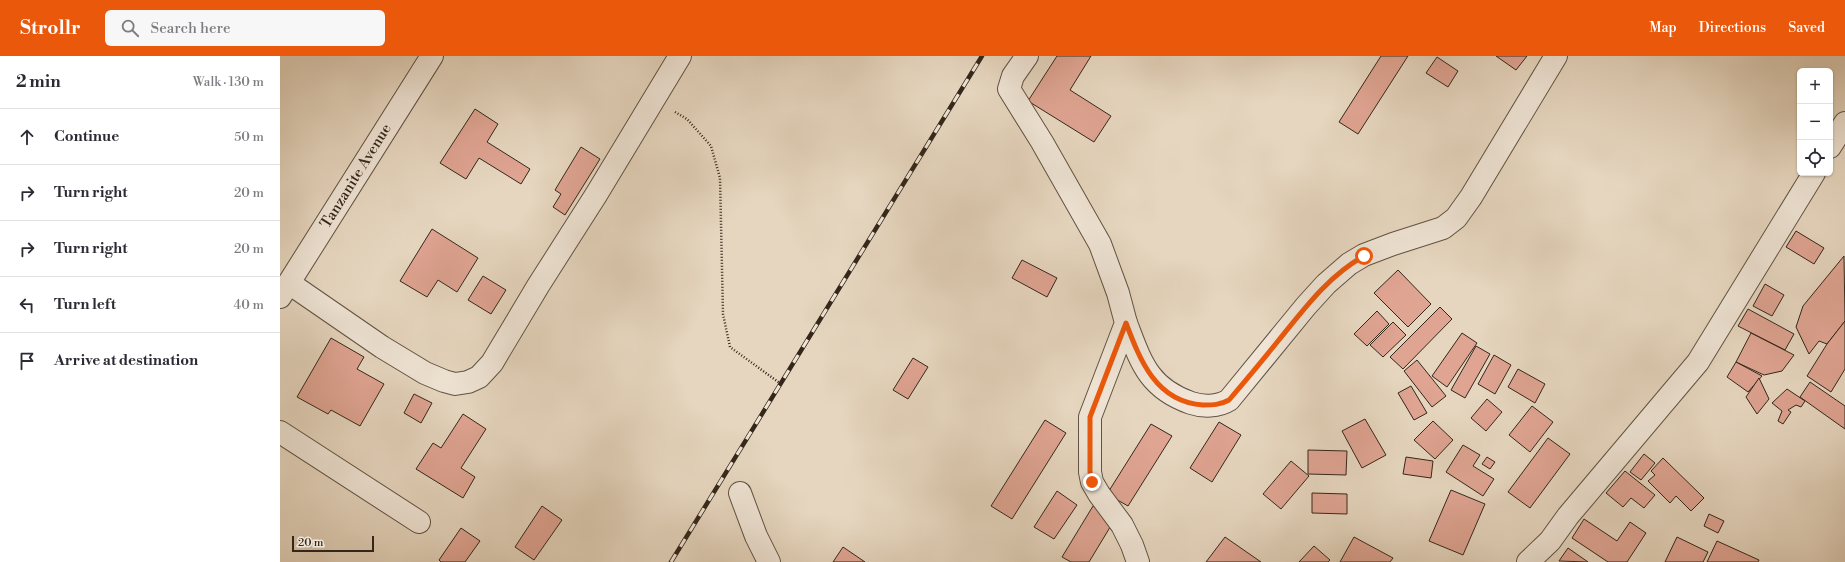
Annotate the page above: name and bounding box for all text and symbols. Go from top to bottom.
search box [105,10,385,46]
text: Strollr [20,16,81,40]
icon: search [119,17,141,39]
text: Search here [151,19,231,38]
text: Map [1649,19,1677,37]
text: Directions [1699,19,1766,37]
text: Saved [1788,19,1825,37]
map controls [1797,68,1833,176]
button: + [1797,68,1833,104]
text: 2 min [16,71,61,93]
text: Walk · 130 m [193,74,264,90]
button: − [1797,104,1833,140]
street label: Tanzanite Avenue [316,120,396,232]
icon: ahead [16,126,38,148]
text: Continue [54,127,119,146]
text: 50 m [234,129,264,145]
button: locate [1797,140,1833,176]
icon: right [16,182,38,204]
text: Turn right [54,183,128,202]
text: 20 m [234,185,264,201]
icon: right [16,238,38,260]
text: Turn right [54,239,128,258]
text: 20 m [234,241,264,257]
route start [1355,247,1373,265]
icon: left [16,294,38,316]
text: Turn left [54,295,116,314]
text: 40 m [234,297,264,313]
icon: arrive [16,350,38,372]
text: Arrive at destination [54,351,198,370]
route end [1083,473,1101,491]
scale bar [292,534,374,553]
text: 20 m [298,536,323,550]

